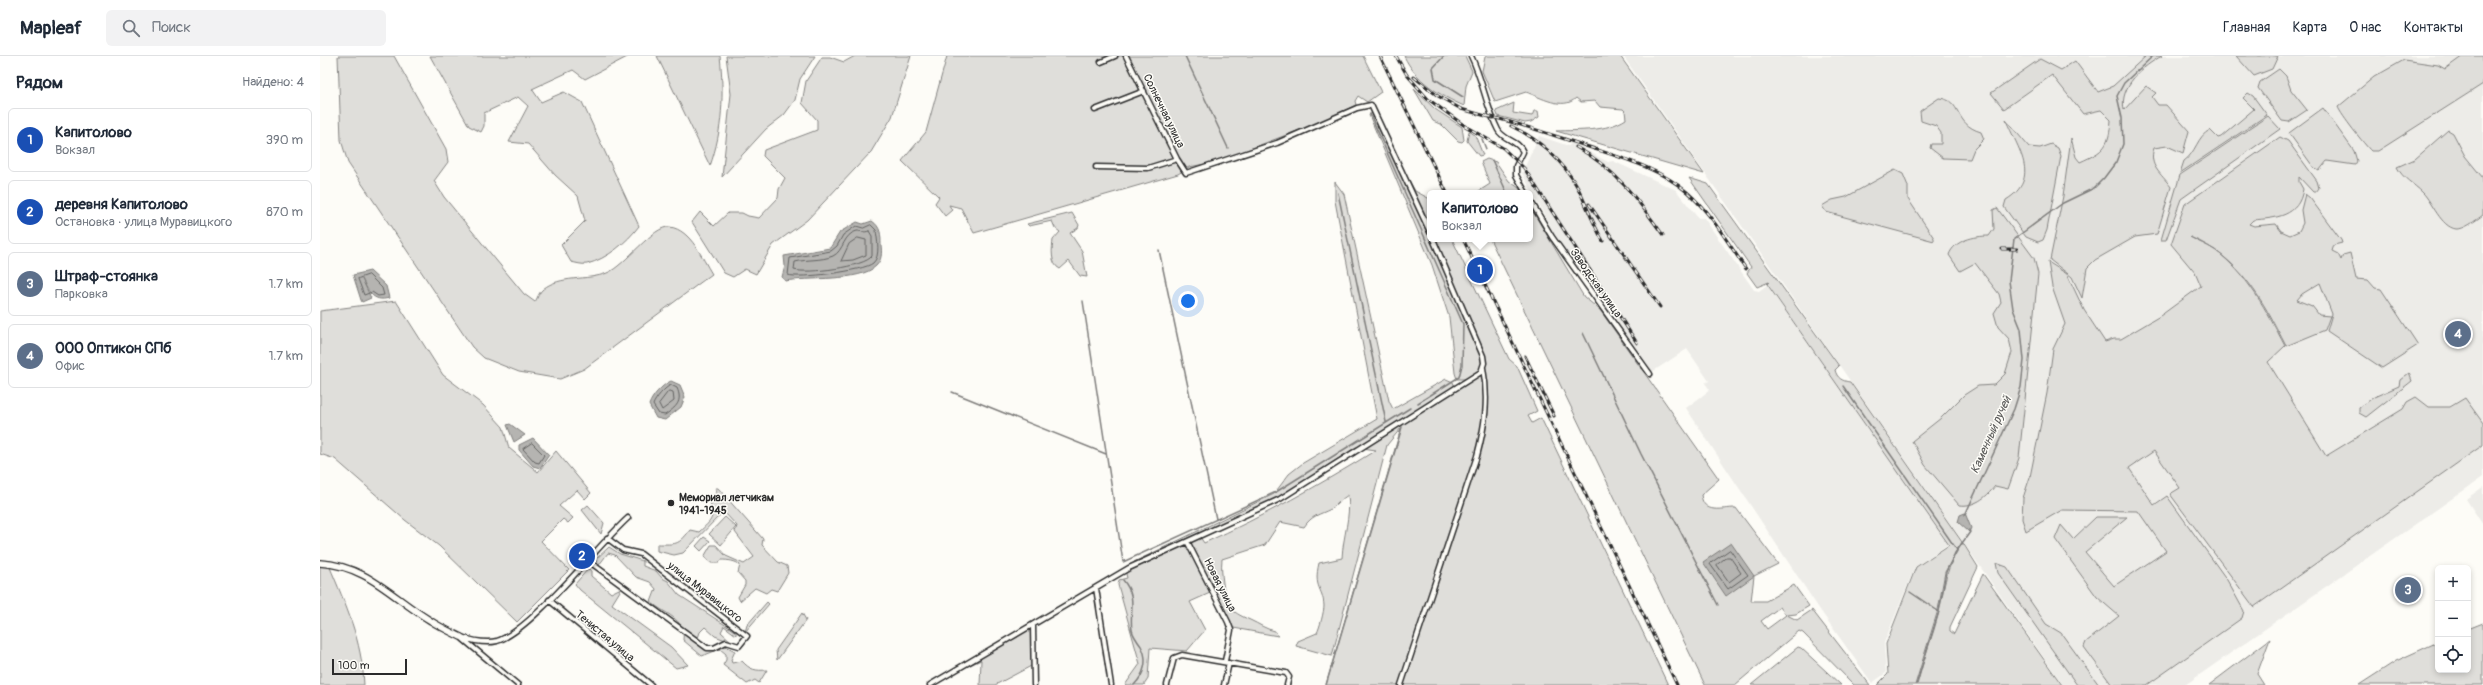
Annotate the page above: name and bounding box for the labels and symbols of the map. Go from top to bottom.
street label: Солнечная улица [1141,72,1187,150]
street label: Заводская улица [1567,246,1625,320]
pin: 1 [1467,255,1493,285]
your location [1178,291,1198,311]
pin: 4 [2445,319,2471,349]
water label: Каменный ручей [1967,393,2015,476]
place label: Мемориал летчикам 1941-1945 [679,491,774,517]
marker: Мемориал летчикам 1941-1945 [666,498,676,508]
pin: 2 [569,541,595,571]
street label: Новая улица [1201,556,1239,614]
street label: улица Муравицкого [664,558,745,625]
pin: 3 [2395,575,2421,605]
street label: Тенистая улица [573,608,637,664]
scale bar [332,657,407,676]

